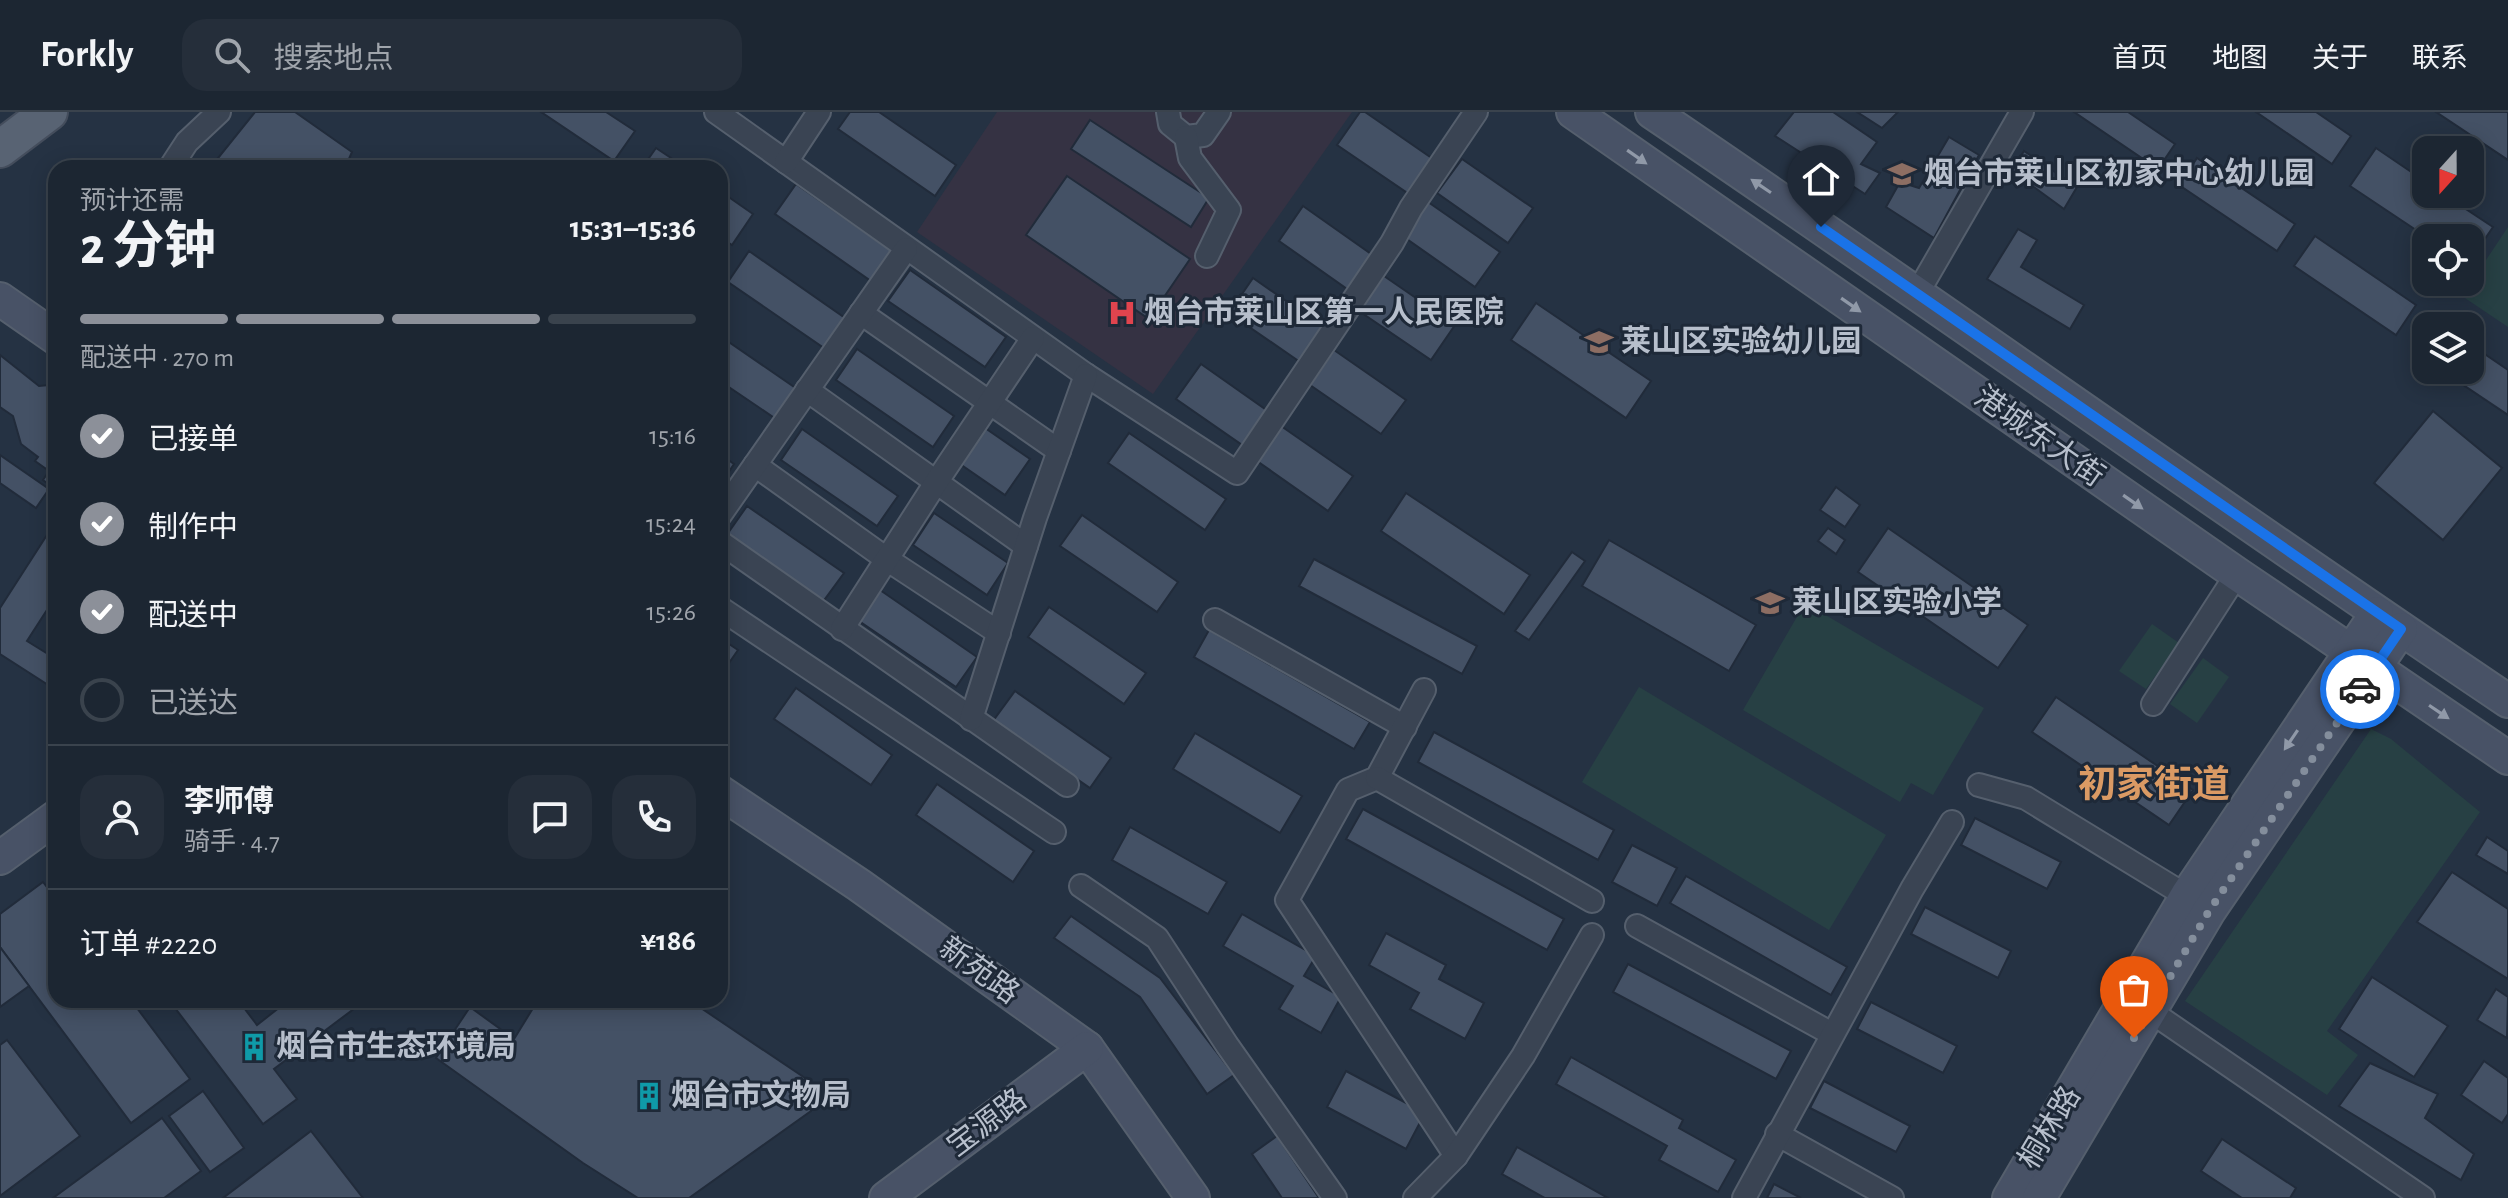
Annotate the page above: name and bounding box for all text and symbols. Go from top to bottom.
search box [182,19,742,91]
icon: search [210,33,254,77]
text: Forkly [40,36,134,74]
text: 搜索地点 [274,44,394,74]
text: 首页 [2112,45,2168,73]
text: 地图 [2212,45,2268,73]
text: 关于 [2312,45,2368,73]
text: 联系 [2412,45,2468,73]
north arrow [2412,136,2484,208]
map controls [2412,136,2484,384]
pin [1787,145,1855,227]
one-way arrow [1627,149,1648,164]
icon: home [1799,157,1843,201]
place label: 烟台市莱山区初家中心幼儿园 [1924,157,2314,189]
school or university icon: 烟台市莱山区初家中心幼儿园 [1887,159,1917,189]
one-way arrow [1750,178,1771,193]
text: 预计还需 [80,188,184,214]
text: 15:31–15:36 [570,213,696,243]
text: 2 分钟 [80,221,216,273]
button: locate [2412,224,2484,296]
place label: 烟台市莱山区第一人民医院 [1144,296,1504,328]
one-way arrow [1840,297,1861,312]
hospital icon: 烟台市莱山区第一人民医院 [1107,298,1137,328]
button: layers [2412,312,2484,384]
place label: 莱山区实验幼儿园 [1621,325,1861,357]
school or university icon: 莱山区实验幼儿园 [1584,327,1614,357]
text: 配送中 · 270 m [80,345,234,371]
street label: 港城东大街 [1969,380,2110,492]
icon: check [80,414,124,458]
text: 15:16 [649,423,696,449]
text: 已接单 [148,425,238,455]
one-way arrow [2122,494,2143,509]
icon: check [80,502,124,546]
text: 15:24 [646,511,696,537]
text: 制作中 [148,513,238,543]
place label: 莱山区实验小学 [1792,586,2002,618]
school or university icon: 莱山区实验小学 [1755,588,1785,618]
icon: check [80,590,124,634]
text: 15:26 [646,599,696,625]
text: 配送中 [148,601,238,631]
courier [2320,649,2400,729]
icon: car [2338,667,2382,711]
text: 已送达 [148,689,238,719]
one-way arrow [2429,704,2450,719]
one-way arrow [2284,730,2299,751]
district label: 初家街道 [2078,764,2230,805]
button: person [80,775,164,859]
button: chat [508,775,592,859]
button: phone [612,775,696,859]
text: 李师傅 [184,787,274,817]
text: 骑手 · 4.7 [184,829,280,855]
text: ¥186 [640,926,696,956]
text: 订单 #2220 [80,930,217,960]
street label: 新苑路 [934,931,1025,1010]
pin [2100,956,2168,1038]
icon: bag [2112,968,2156,1012]
place label: 烟台市生态环境局 [276,1030,516,1062]
building icon: 烟台市生态环境局 [239,1032,269,1062]
place label: 烟台市文物局 [671,1079,851,1111]
building icon: 烟台市文物局 [634,1081,664,1111]
street label: 桐林路 [2012,1081,2086,1174]
street label: 宝源路 [941,1082,1032,1162]

